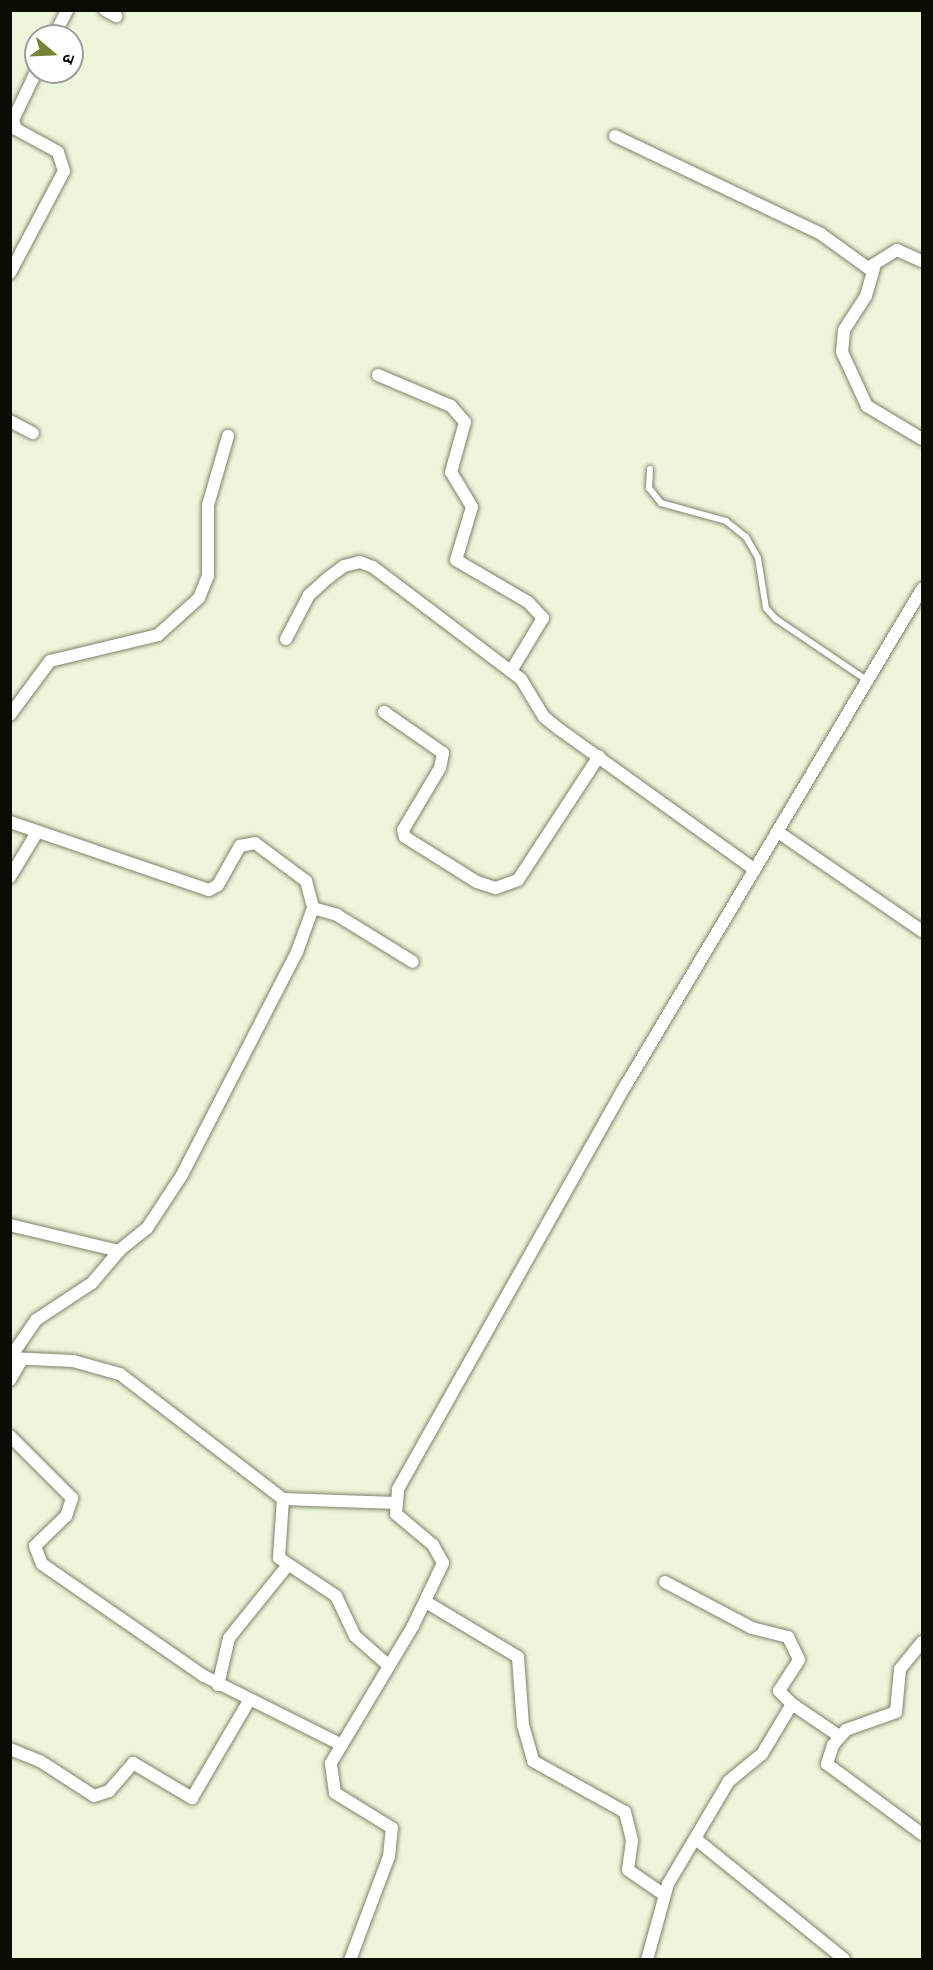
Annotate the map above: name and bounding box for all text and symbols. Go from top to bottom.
north arrow [24,24,84,84]
text: उ [58,52,80,67]

